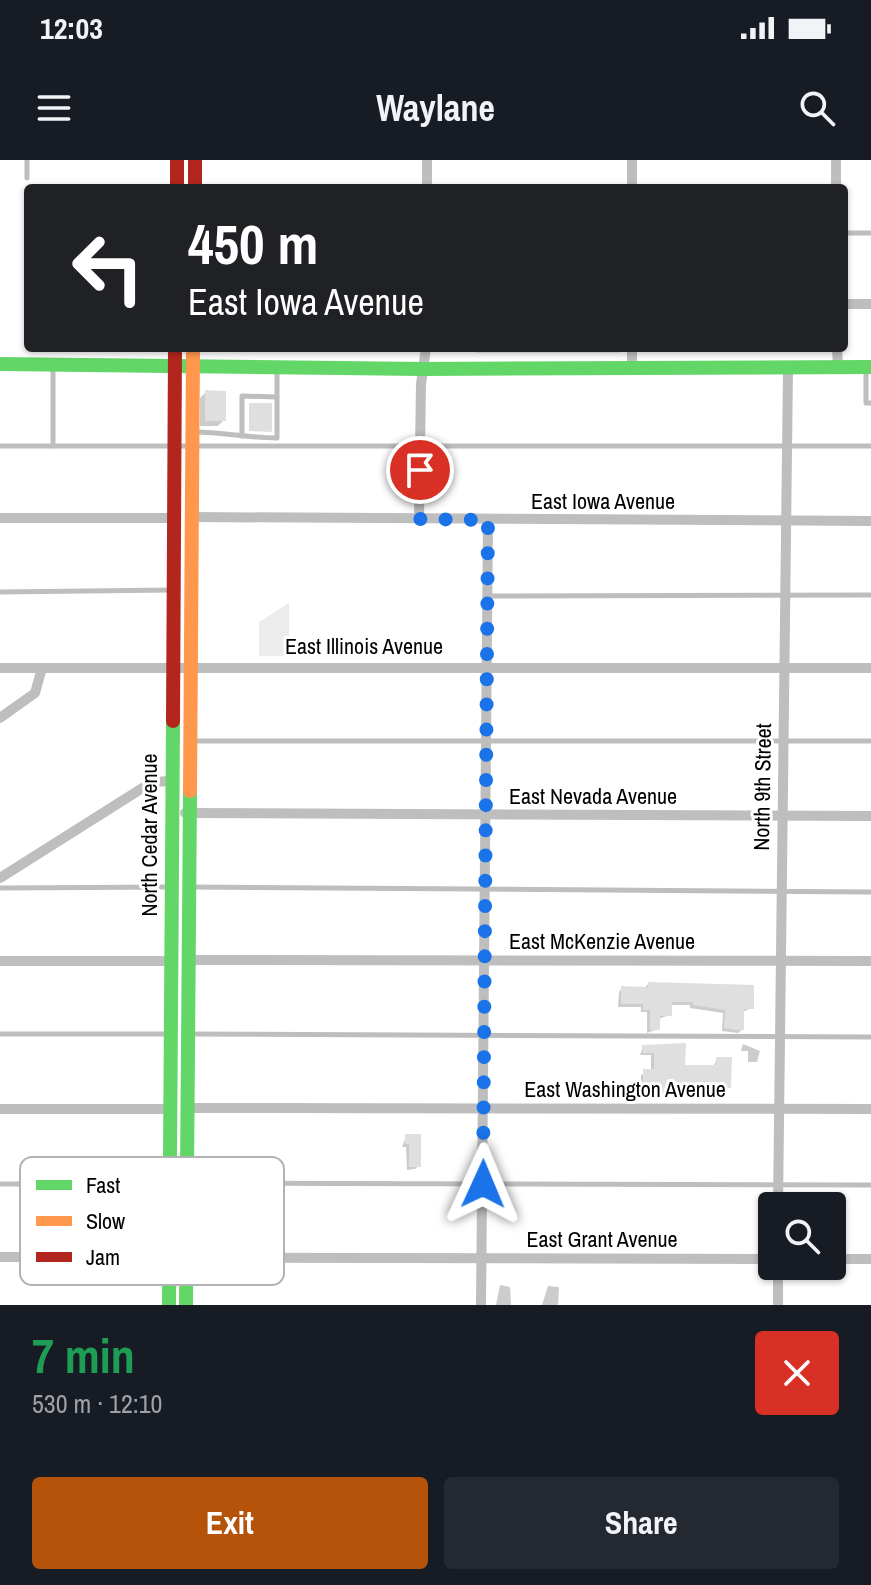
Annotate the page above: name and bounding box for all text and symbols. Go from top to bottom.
text: 12:03 [40,8,103,48]
text: Waylane [376,84,495,132]
icon: menu [32,86,76,130]
icon: search [795,86,839,130]
text: 450 m [188,206,318,281]
icon: left [56,216,160,320]
text: East Iowa Avenue [188,278,424,326]
pin [386,436,454,504]
icon: arrive [398,448,442,492]
street label: East Iowa Avenue [531,486,675,516]
street label: East Illinois Avenue [285,631,443,661]
street label: North 9th Street [746,723,778,851]
street label: North Cedar Avenue [134,753,164,917]
street label: East Nevada Avenue [509,781,677,811]
street label: East McKenzie Avenue [509,926,695,956]
street label: East Washington Avenue [524,1074,726,1104]
position arrow [441,1142,525,1226]
legend [20,1157,284,1285]
text: Fast [86,1170,120,1200]
map controls [758,1192,846,1280]
button: search [758,1192,846,1280]
text: Slow [86,1206,125,1236]
street label: East Grant Avenue [526,1224,678,1254]
text: Jam [86,1242,120,1272]
text: 7 min [32,1323,135,1388]
button: close [755,1331,839,1415]
text: 530 m · 12:10 [32,1386,162,1421]
button: Exit [32,1477,428,1569]
button: Share [444,1477,839,1569]

